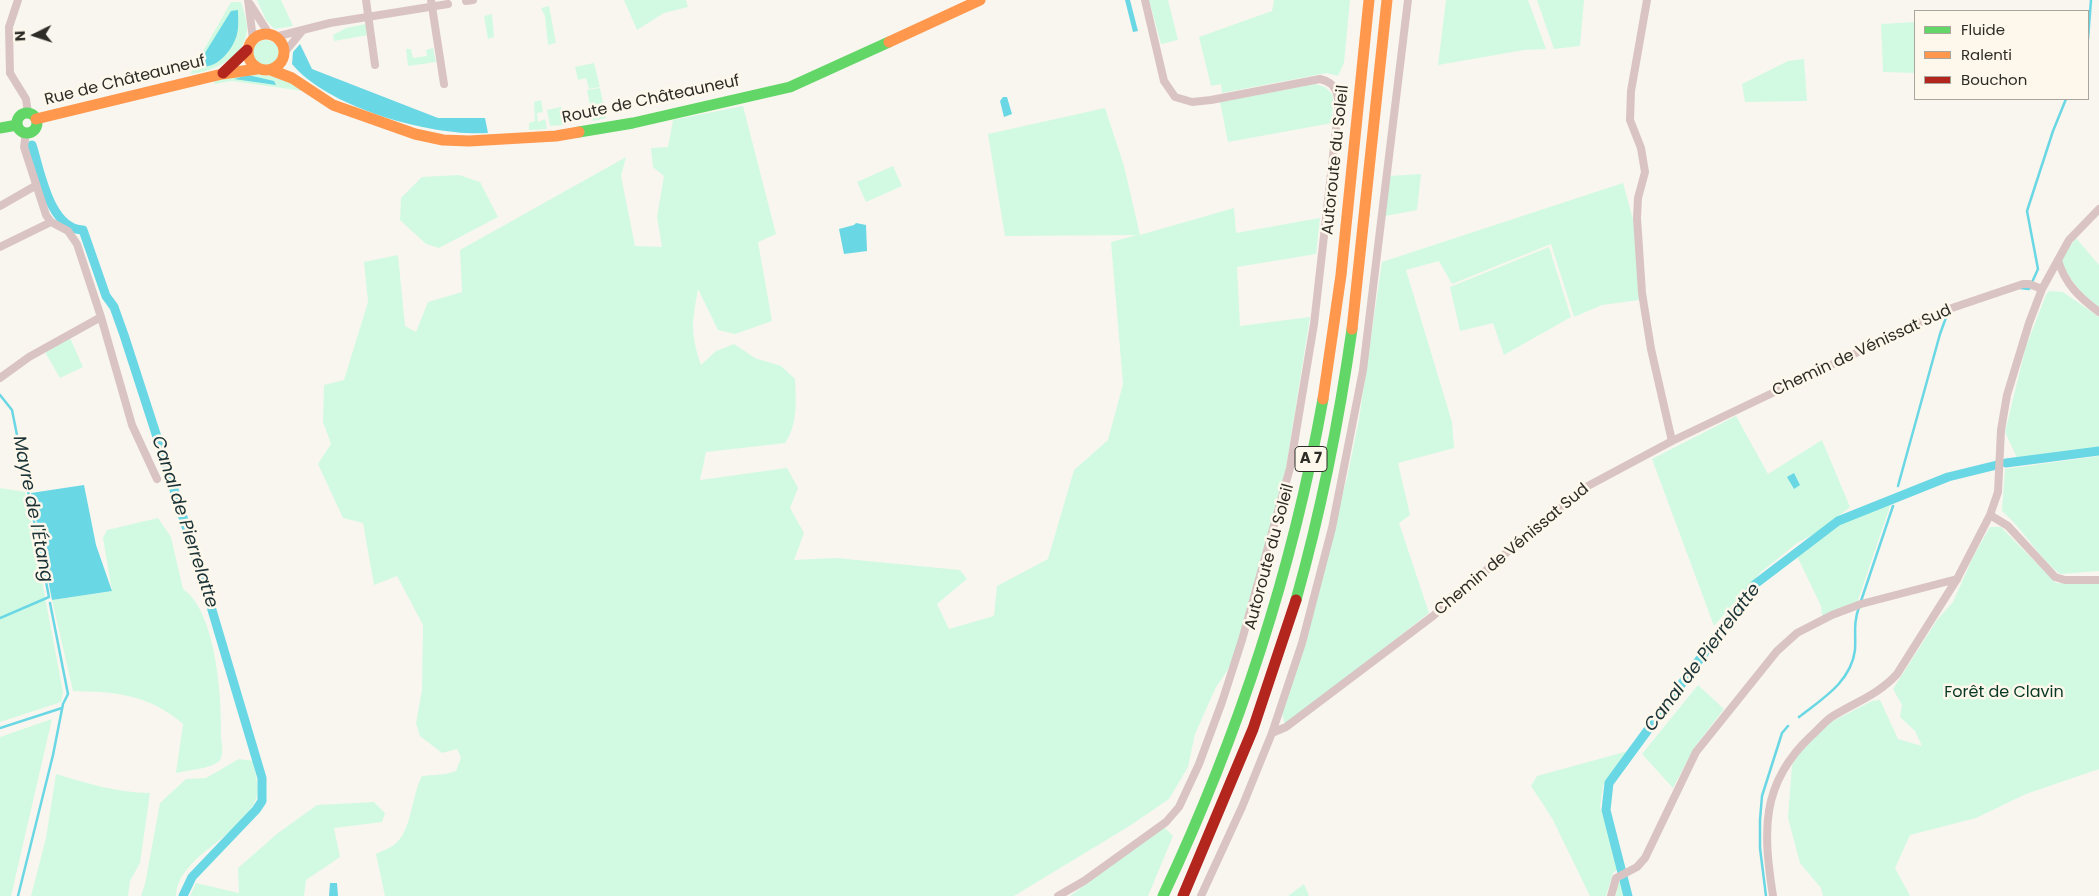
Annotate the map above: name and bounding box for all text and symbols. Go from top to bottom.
north arrow [10,10,60,60]
legend [1914,10,2089,100]
text: Fluide [1961,19,2005,40]
text: N [10,30,30,42]
text: Ralenti [1961,44,2012,65]
street label: Rue de Châteauneuf [43,52,207,110]
text: Bouchon [1961,69,2027,90]
street label: Route de Châteauneuf [560,72,742,128]
street label: Autoroute du Soleil [1319,84,1353,236]
street label: Chemin de Vénissat Sud [1769,301,1955,401]
water label: Canal de Pierrelatte [146,433,222,611]
water label: Mayre de l'Étang [7,434,57,584]
road number: A 7 [1295,446,1327,472]
street label: Chemin de Vénissat Sud [1431,480,1593,620]
street label: Autoroute du Soleil [1241,482,1299,632]
water label: Canal de Pierrelatte [1640,580,1766,736]
park label: Forêt de Clavin [1944,683,2064,703]

